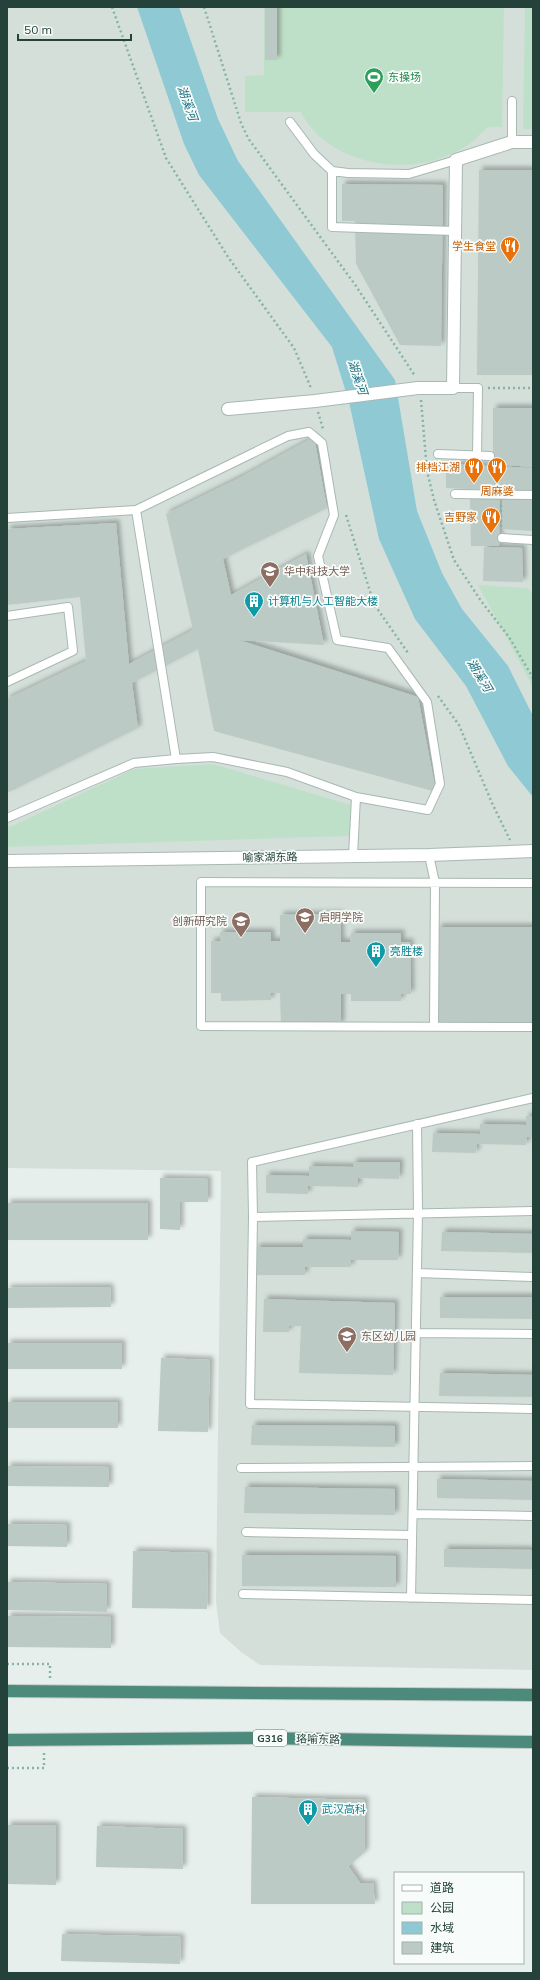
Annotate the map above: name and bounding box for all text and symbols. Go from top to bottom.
scale bar [18,16,131,42]
text: 50 m [24,22,52,37]
sports icon: 东操场 [363,66,385,94]
place label: 东操场 [388,70,421,84]
water label: 湖溪河 [175,84,202,124]
restaurant icon: 学生食堂 [499,235,521,263]
place label: 学生食堂 [452,239,496,253]
water label: 湖溪河 [345,358,372,398]
restaurant icon: 排档江湖 [463,456,485,484]
restaurant icon: 周麻婆 [486,456,508,484]
place label: 排档江湖 [416,460,460,474]
place label: 周麻婆 [481,484,514,498]
restaurant icon: 吉野家 [480,506,502,534]
place label: 吉野家 [444,510,477,524]
school or university icon: 华中科技大学 [259,560,281,588]
place label: 华中科技大学 [284,564,350,578]
building icon: 计算机与人工智能大楼 [243,590,265,618]
place label: 计算机与人工智能大楼 [268,594,378,608]
water label: 湖溪河 [464,656,497,696]
street label: 喻家湖东路 [242,850,298,864]
school or university icon: 启明学院 [294,906,316,934]
school or university icon: 创新研究院 [230,910,252,938]
place label: 启明学院 [319,910,363,924]
place label: 创新研究院 [172,914,227,928]
building icon: 亮胜楼 [365,940,387,968]
place label: 亮胜楼 [390,944,423,958]
school or university icon: 东区幼儿园 [336,1325,358,1353]
place label: 东区幼儿园 [361,1329,416,1343]
road number: G316 [253,1730,287,1746]
street label: 珞喻东路 [296,1732,340,1746]
building icon: 武汉高科 [297,1798,319,1826]
place label: 武汉高科 [322,1802,366,1816]
legend [394,1872,524,1964]
text: 道路 [430,1880,454,1895]
text: 公园 [430,1900,454,1915]
text: 水域 [430,1920,454,1935]
text: 建筑 [430,1940,454,1955]

